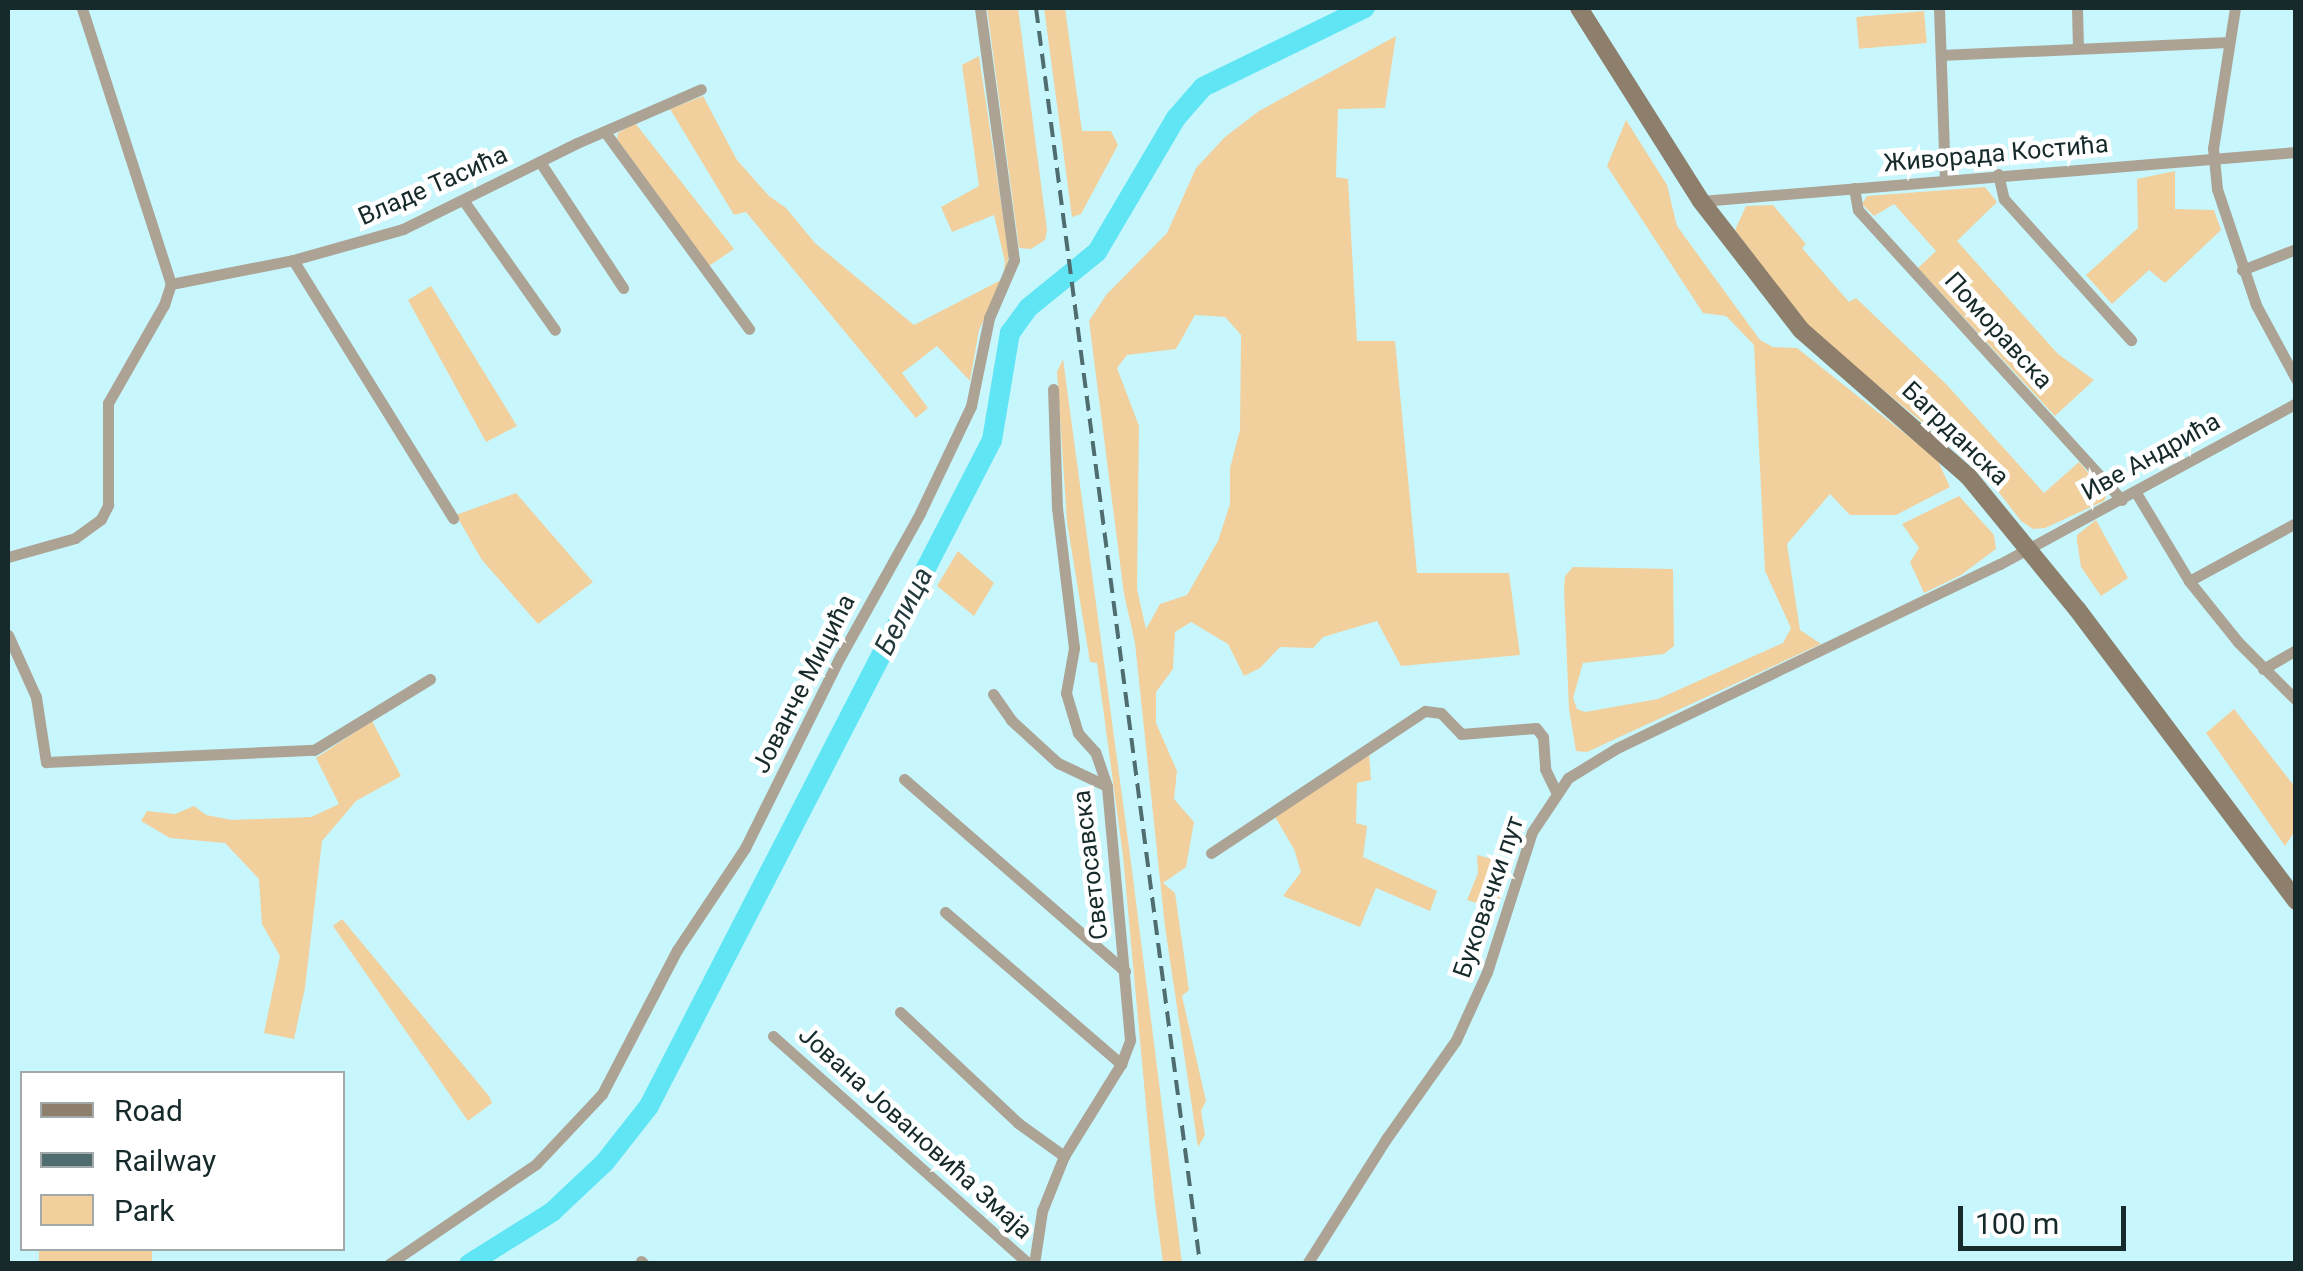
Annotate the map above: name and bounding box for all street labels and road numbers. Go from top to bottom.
street label: Живорада Костића [1882,129,2110,179]
street label: Владе Тасића [354,140,512,232]
street label: Поморавска [1938,266,2058,396]
street label: Багрданска [1895,376,2015,492]
street label: Иве Андрића [2077,407,2225,507]
street label: Јованче Мицића [746,590,862,778]
street label: Светосавска [1067,788,1115,942]
street label: Буковачки пут [1447,812,1531,982]
street label: Јована Јовановића Змаја [792,1020,1038,1246]

